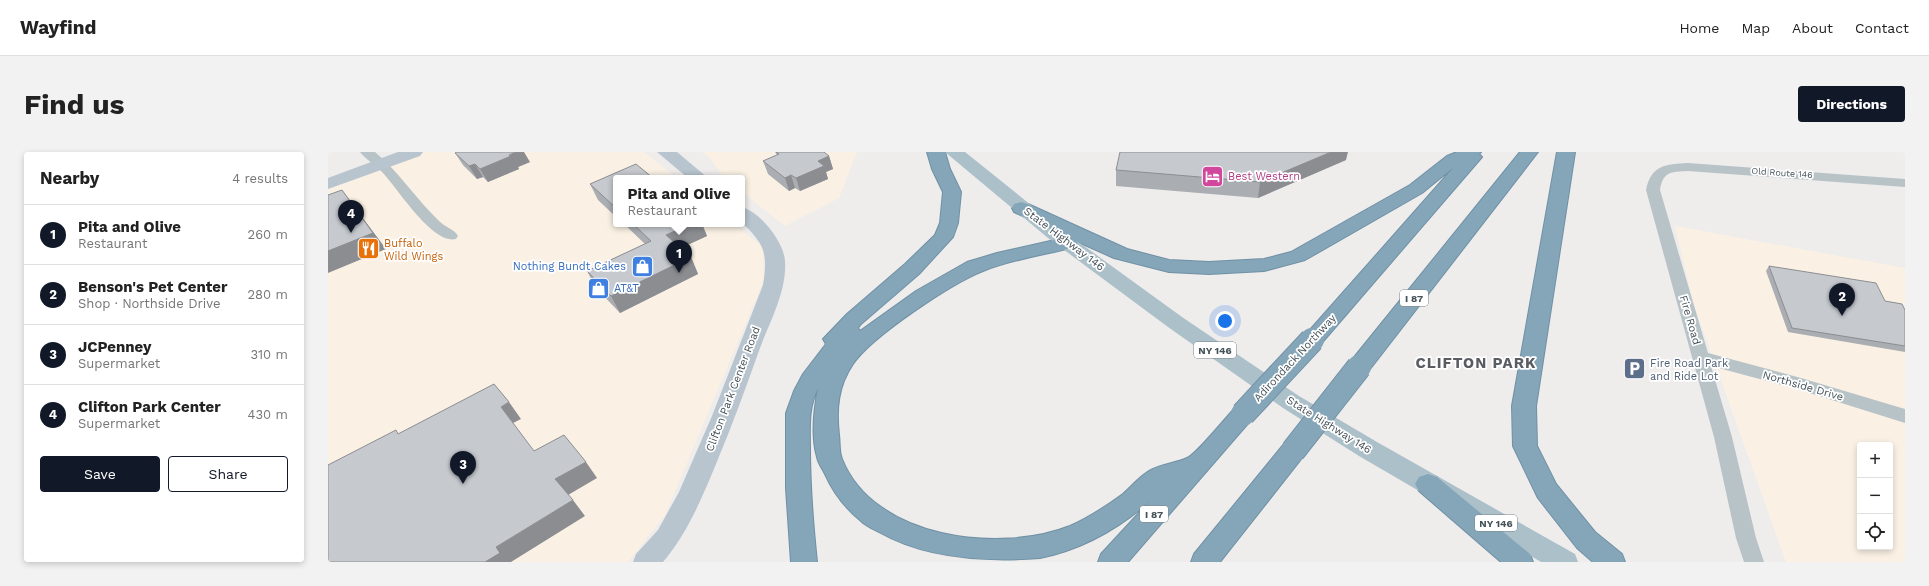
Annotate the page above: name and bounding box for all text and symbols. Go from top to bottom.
text: Wayfind [20,16,96,39]
text: Home [1679,20,1719,36]
text: Map [1741,20,1770,36]
text: About [1792,20,1833,36]
text: Contact [1855,20,1909,36]
button: Directions [1798,86,1905,122]
text: Find us [24,88,124,121]
hotel icon: Best Western [1200,163,1226,189]
street label: Old Route 146 [1751,166,1813,180]
text: Nearby [40,168,99,188]
place label: Best Western [1228,170,1300,183]
text: 4 results [232,171,288,186]
popup [613,175,745,227]
text: Pita and Olive [628,185,730,203]
pin: 4 [338,200,364,233]
text: Restaurant [628,203,697,218]
street label: State Highway 146 [1021,204,1107,274]
text: Pita and Olive [78,218,181,236]
text: 1 [50,227,56,242]
text: 260 m [248,227,288,242]
text: Restaurant [78,236,148,251]
restaurant icon: Buffalo Wild Wings [355,236,381,262]
place label: Buffalo Wild Wings [384,237,443,263]
pin: 1 [666,240,692,273]
shop icon: Nothing Bundt Cakes [629,253,655,279]
place label: Nothing Bundt Cakes [513,260,626,273]
shop icon: AT&T [585,275,611,301]
text: Benson's Pet Center [78,278,227,296]
place label: AT&T [614,282,639,295]
pin: 2 [1829,283,1855,316]
text: 2 [49,287,57,302]
text: 280 m [248,287,288,302]
road number: I 87 [1400,290,1428,306]
street label: Fire Road [1677,294,1703,346]
text: Shop · Northside Drive [78,296,221,311]
your location [1215,311,1235,331]
street label: Adirondack Northway [1251,311,1339,404]
street label: Clifton Park Center Road [703,325,763,453]
text: JCPenney [78,338,151,356]
road number: NY 146 [1194,342,1236,358]
text: 3 [49,347,57,362]
text: 310 m [250,347,288,362]
district label: CLIFTON PARK [1416,354,1536,372]
text: Supermarket [78,356,160,371]
parking icon: Fire Road Park and Ride Lot [1621,356,1647,382]
place label: Fire Road Park and Ride Lot [1650,357,1728,383]
street label: Northside Drive [1761,368,1845,404]
street label: State Highway 146 [1284,394,1374,457]
text: Clifton Park Center [78,398,221,416]
text: 4 [49,407,57,422]
text: 430 m [248,407,288,422]
text: Supermarket [78,416,160,431]
map controls [1857,442,1893,550]
button: + [1857,442,1893,478]
pin: 3 [450,451,476,484]
button: Save [40,456,160,492]
button: Share [168,456,288,492]
button: − [1857,478,1893,514]
road number: I 87 [1140,506,1168,522]
button: locate [1857,514,1893,550]
road number: NY 146 [1475,515,1517,531]

